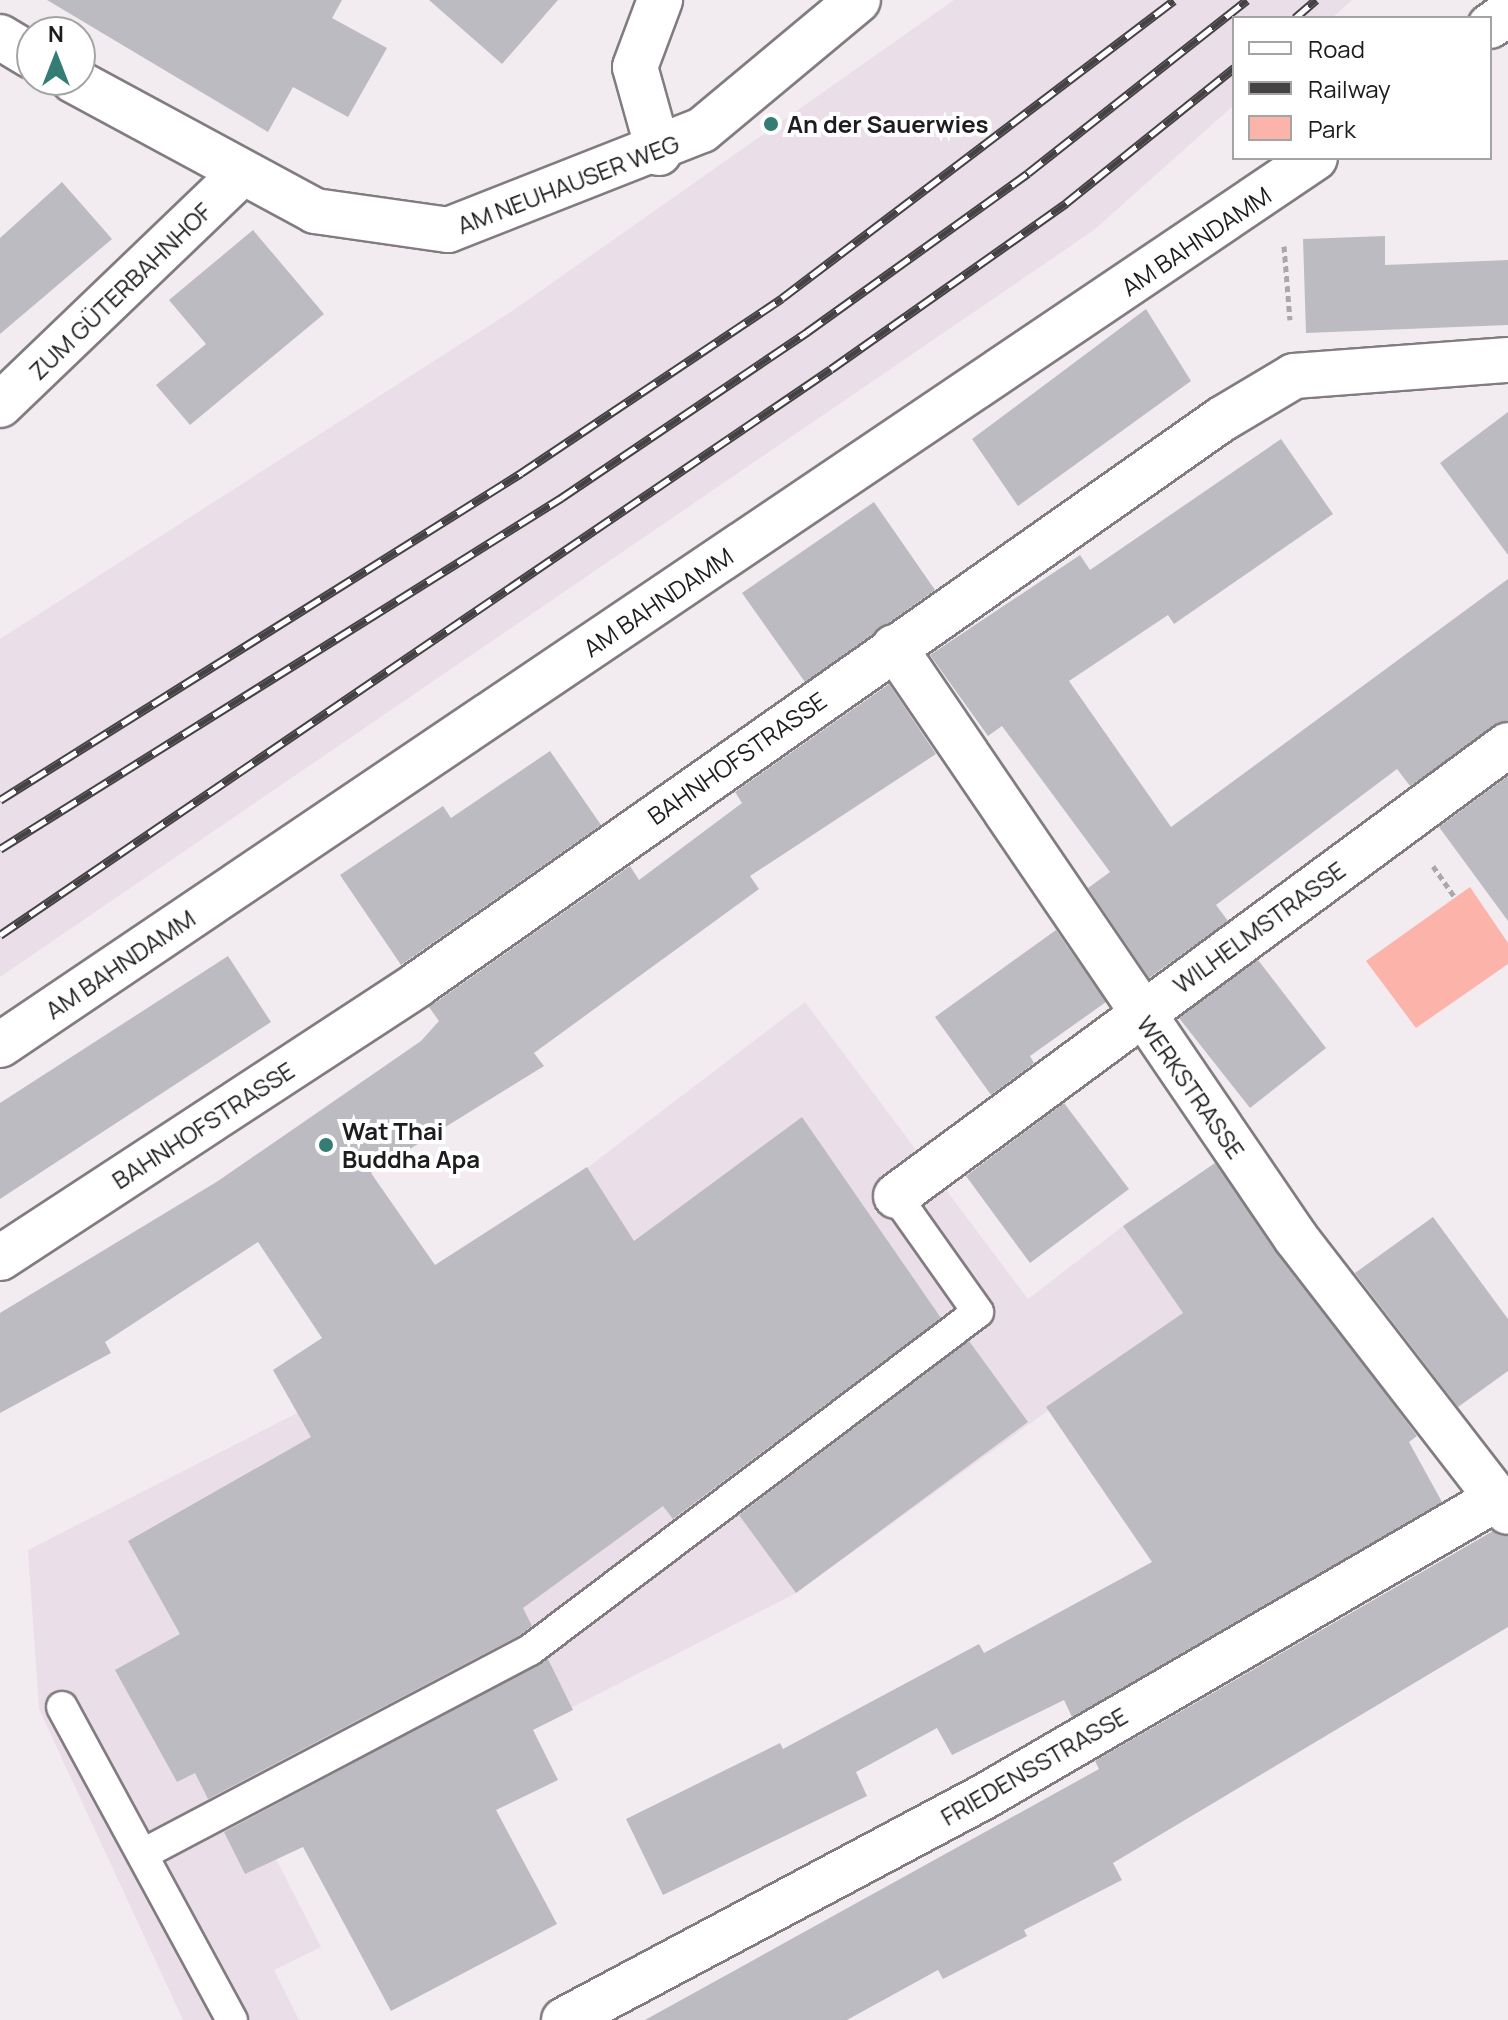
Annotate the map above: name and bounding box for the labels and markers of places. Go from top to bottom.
place label: An der Sauerwies [787,110,989,138]
marker: An der Sauerwies [762,115,780,133]
place label: Wat Thai Buddha Apa [342,1117,480,1173]
marker: Wat Thai Buddha Apa [317,1136,335,1154]

